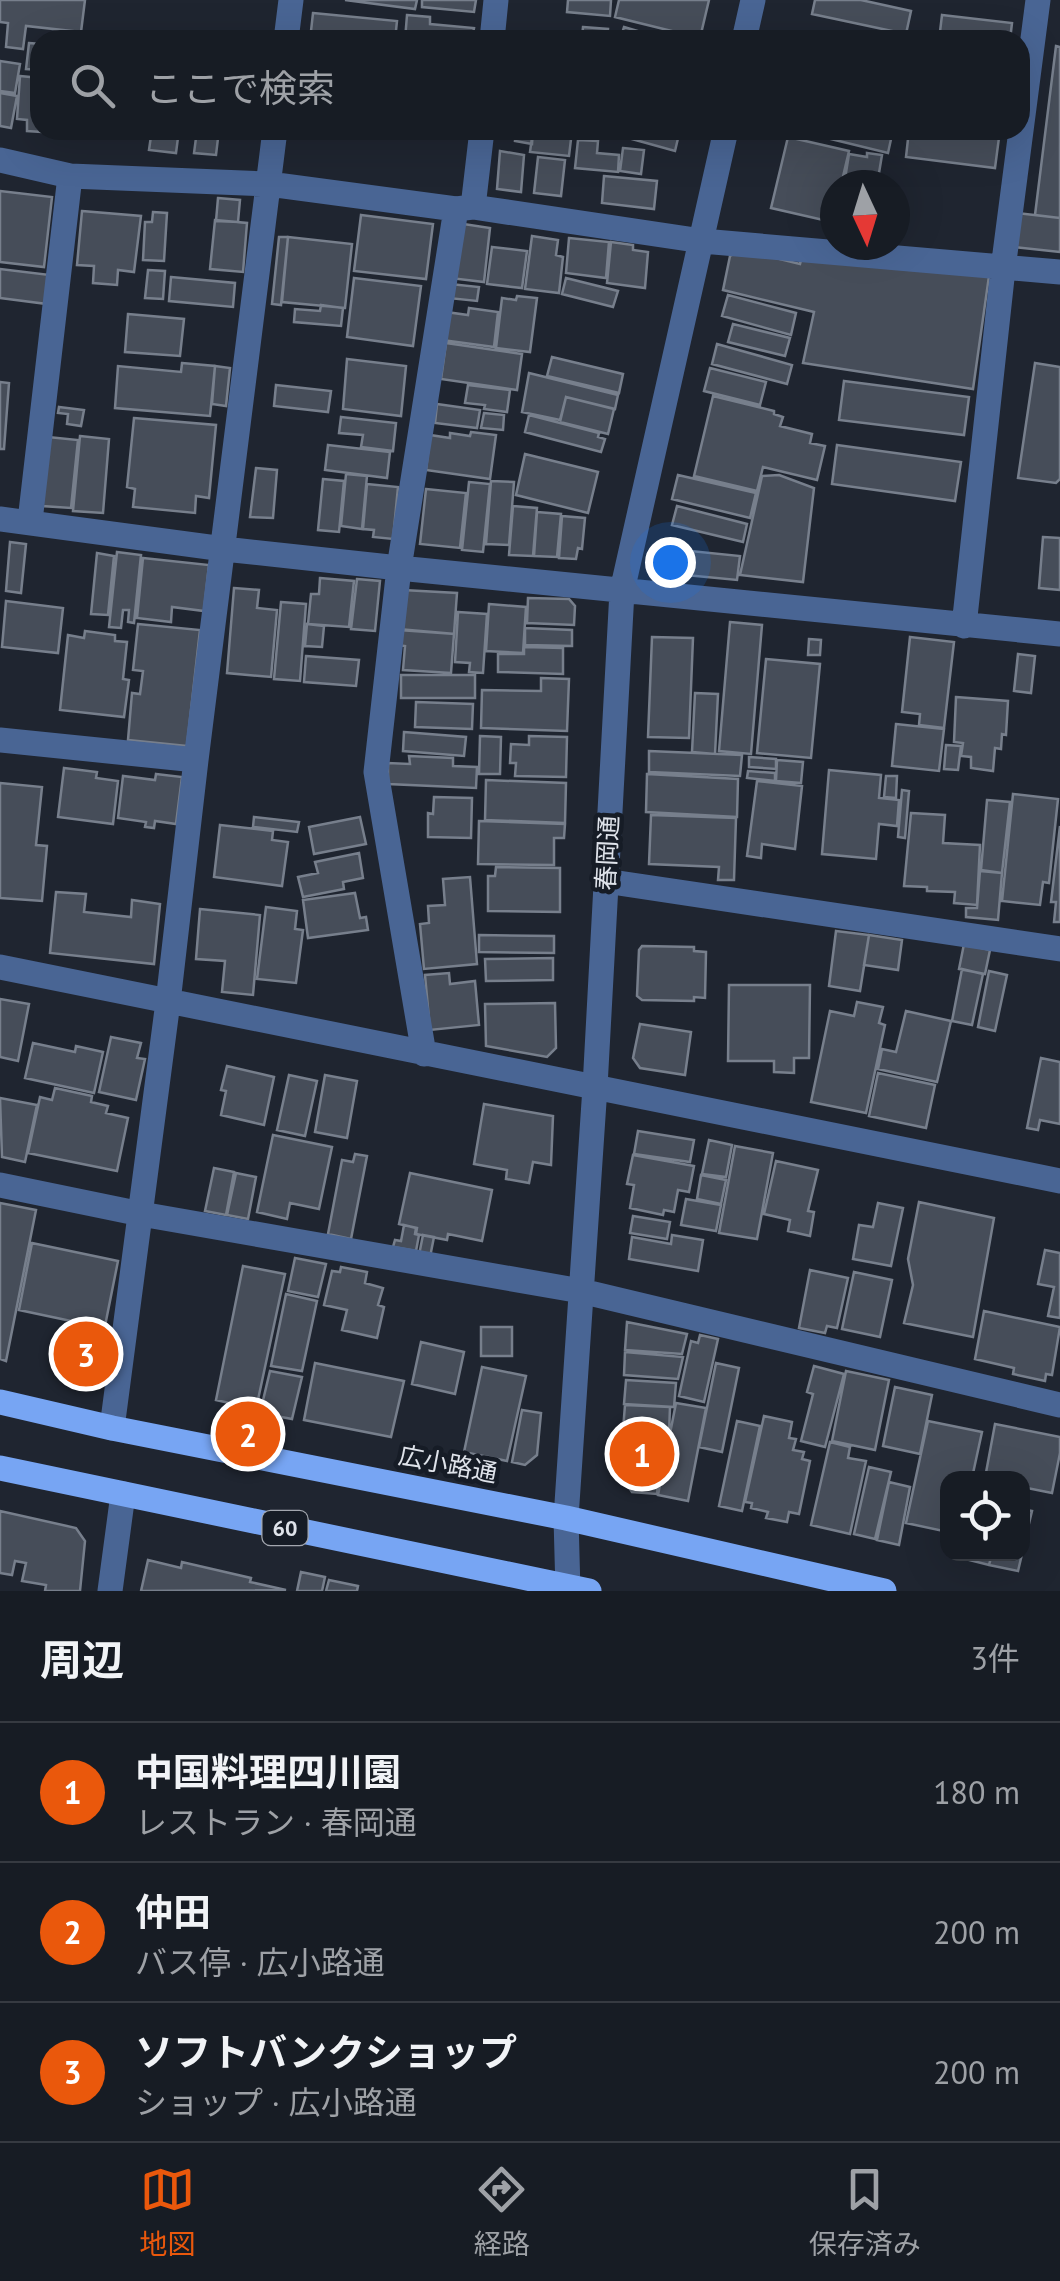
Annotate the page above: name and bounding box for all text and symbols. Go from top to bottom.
search box [30,30,1030,140]
icon: search [65,58,120,113]
text: ここで検索 [145,63,335,112]
north arrow [820,170,910,260]
your location [645,537,696,588]
street label: 春岡通 [589,815,625,891]
pin: 3 [54,1316,118,1392]
pin: 2 [216,1396,280,1472]
pin: 1 [610,1416,674,1492]
street label: 広小路通 [396,1439,500,1489]
map controls [940,1471,1030,1561]
button: locate [940,1471,1030,1561]
road number: 60 [262,1511,308,1545]
text: 周辺 [40,1632,124,1687]
text: 3件 [971,1637,1020,1679]
text: 中国料理四川園 [135,1747,401,1796]
text: 1 [63,1771,82,1813]
text: 180 m [933,1771,1020,1813]
text: レストラン · 春岡通 [135,1801,417,1843]
text: 仲田 [135,1887,211,1936]
text: 2 [63,1911,82,1953]
text: 200 m [933,1911,1020,1953]
text: バス停 · 広小路通 [135,1941,385,1983]
text: ソフトバンクショップ [135,2027,517,2076]
text: 3 [63,2051,82,2093]
text: 200 m [933,2051,1020,2093]
text: ショップ · 広小路通 [135,2081,417,2123]
tab: 地図 [139,2162,195,2262]
tab: 経路 [474,2162,530,2262]
tab: 保存済み [809,2162,921,2262]

